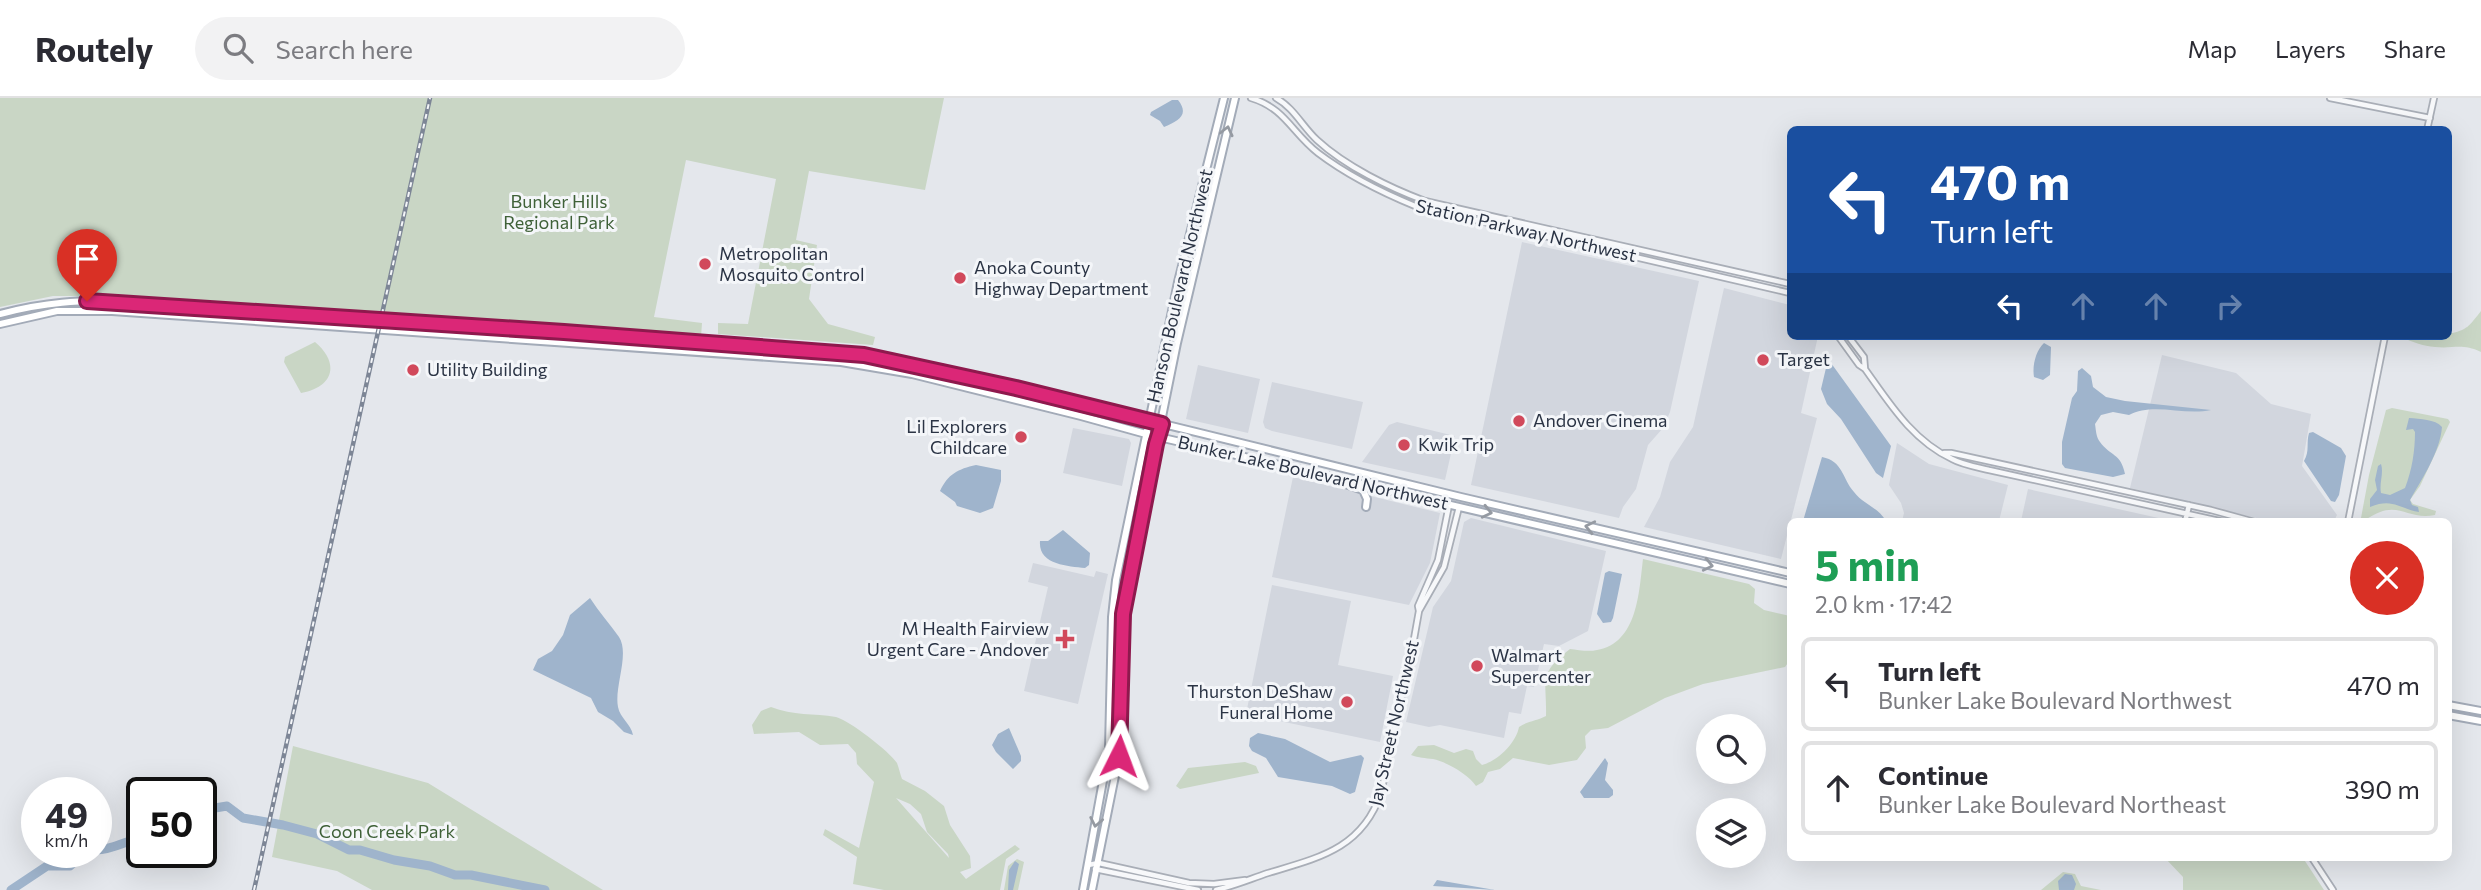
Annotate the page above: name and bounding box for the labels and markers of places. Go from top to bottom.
pin [57,229,117,301]
place label: Metropolitan Mosquito Control [719,242,865,285]
marker: Metropolitan Mosquito Control [697,256,713,272]
place label: Anoka County Highway Department [974,256,1148,299]
marker: Anoka County Highway Department [952,270,968,286]
place label: Target [1777,348,1830,370]
marker: Target [1755,352,1771,368]
place label: Utility Building [427,358,548,380]
marker: Utility Building [405,362,421,378]
place label: Andover Cinema [1533,409,1668,431]
marker: Andover Cinema [1511,413,1527,429]
place label: Lil Explorers Childcare [906,415,1007,458]
marker: Lil Explorers Childcare [1013,429,1029,445]
place label: Kwik Trip [1418,433,1494,455]
marker: Kwik Trip [1396,437,1412,453]
place label: M Health Fairview Urgent Care - Andover [867,617,1049,660]
marker: M Health Fairview Urgent Care - Andover [1055,629,1075,649]
place label: Walmart Supercenter [1491,644,1591,687]
marker: Walmart Supercenter [1469,658,1485,674]
place label: Thurston DeShaw Funeral Home [1187,680,1333,723]
marker: Thurston DeShaw Funeral Home [1339,694,1355,710]

